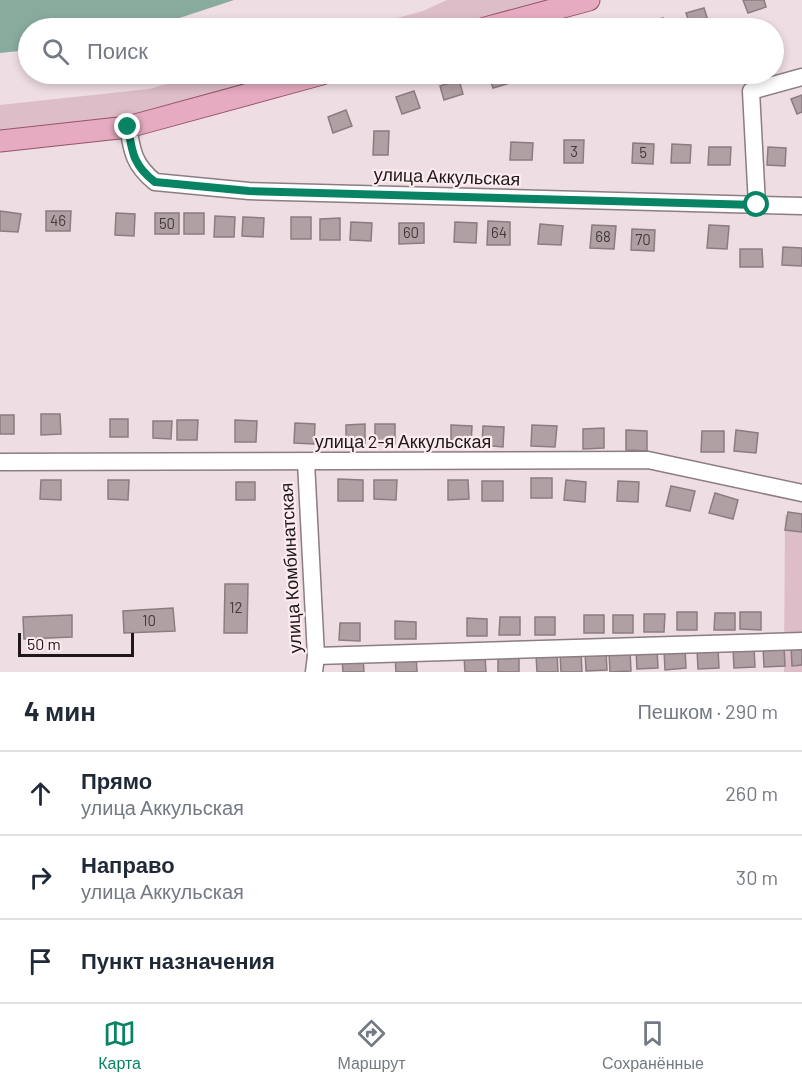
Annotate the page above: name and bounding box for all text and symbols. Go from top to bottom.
search box [18,18,784,84]
icon: search [39,35,72,68]
text: Поиск [87,37,148,63]
route end [114,113,140,139]
house number: 3 [570,142,578,160]
house number: 5 [639,143,647,161]
street label: улица Аккульская [373,162,521,190]
route start [743,191,769,217]
house number: 46 [50,211,66,229]
house number: 50 [159,214,175,232]
house number: 60 [403,223,419,241]
house number: 64 [491,223,507,241]
house number: 68 [595,227,611,245]
house number: 70 [635,230,651,248]
street label: улица 2-я Аккульская [315,430,491,452]
street label: улица Комбинатская [275,482,305,654]
house number: 12 [229,598,243,616]
house number: 10 [142,611,156,629]
scale bar [18,630,134,658]
text: 50 m [27,634,61,653]
text: 4 мин [24,695,96,726]
text: Пешком · 290 m [637,699,778,723]
text: Прямо [81,767,152,793]
icon: ahead [24,777,57,810]
text: 260 m [725,781,778,805]
text: улица Аккульская [81,795,244,819]
text: Направо [81,851,175,877]
icon: right [24,861,57,894]
text: 30 m [736,865,778,889]
text: улица Аккульская [81,879,244,903]
icon: arrive [24,945,57,978]
text: Пункт назначения [81,947,275,973]
tab: Карта [98,1017,141,1073]
tab: Маршрут [337,1017,406,1073]
tab: Сохранённые [602,1017,704,1073]

